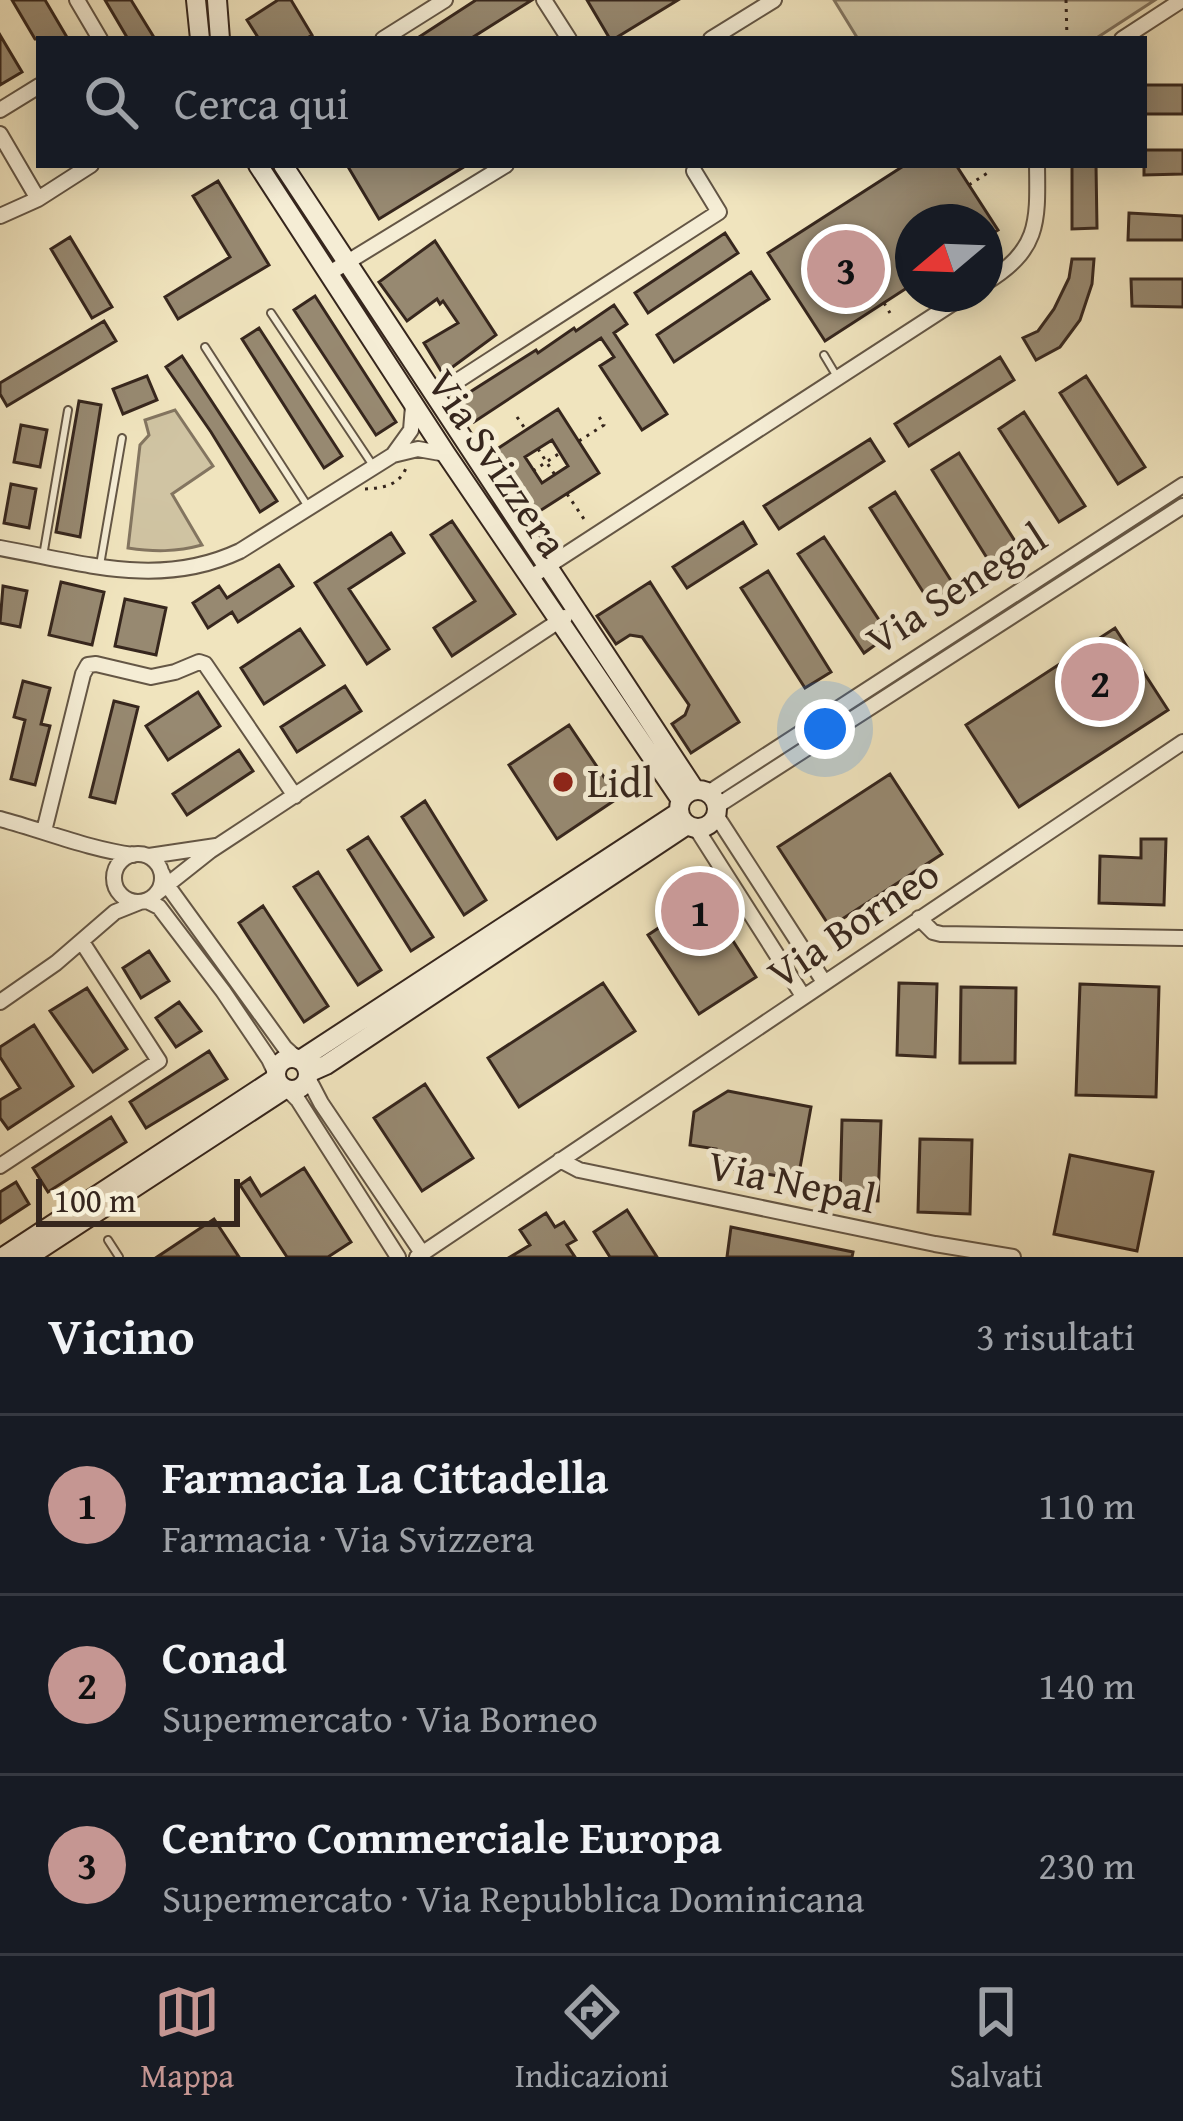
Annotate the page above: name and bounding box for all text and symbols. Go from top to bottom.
search box [36,36,1147,168]
icon: search [78,69,144,135]
text: Cerca qui [174,70,349,135]
north arrow [895,204,1003,312]
pin: 3 [807,224,885,314]
street label: Via Svizzera [413,357,584,569]
street label: Via Senegal [853,506,1058,669]
pin: 2 [1061,637,1139,727]
your location [795,699,855,759]
place label: Lidl [587,751,653,812]
marker: Lidl [550,769,576,795]
street label: Via Borneo [755,843,951,1003]
pin: 1 [661,866,739,956]
street label: Via Nepal [703,1133,882,1228]
scale bar [36,1173,240,1226]
text: 100 m [54,1176,136,1224]
text: Vicino [48,1298,195,1373]
text: 3 risultati [976,1307,1135,1364]
text: Farmacia La Cittadella [162,1444,608,1509]
text: 1 [77,1476,97,1533]
text: 110 m [1038,1476,1135,1533]
text: Farmacia · Via Svizzera [162,1509,534,1566]
text: Conad [162,1624,287,1689]
text: 2 [77,1656,97,1713]
text: 140 m [1038,1656,1135,1713]
text: Supermercato · Via Borneo [162,1689,598,1746]
text: Centro Commerciale Europa [162,1804,722,1869]
text: 3 [77,1836,97,1893]
text: 230 m [1038,1836,1135,1893]
text: Supermercato · Via Repubblica Dominicana [162,1869,865,1926]
tab: Mappa [140,1979,234,2099]
tab: Indicazioni [515,1979,669,2099]
tab: Salvati [949,1979,1043,2099]

